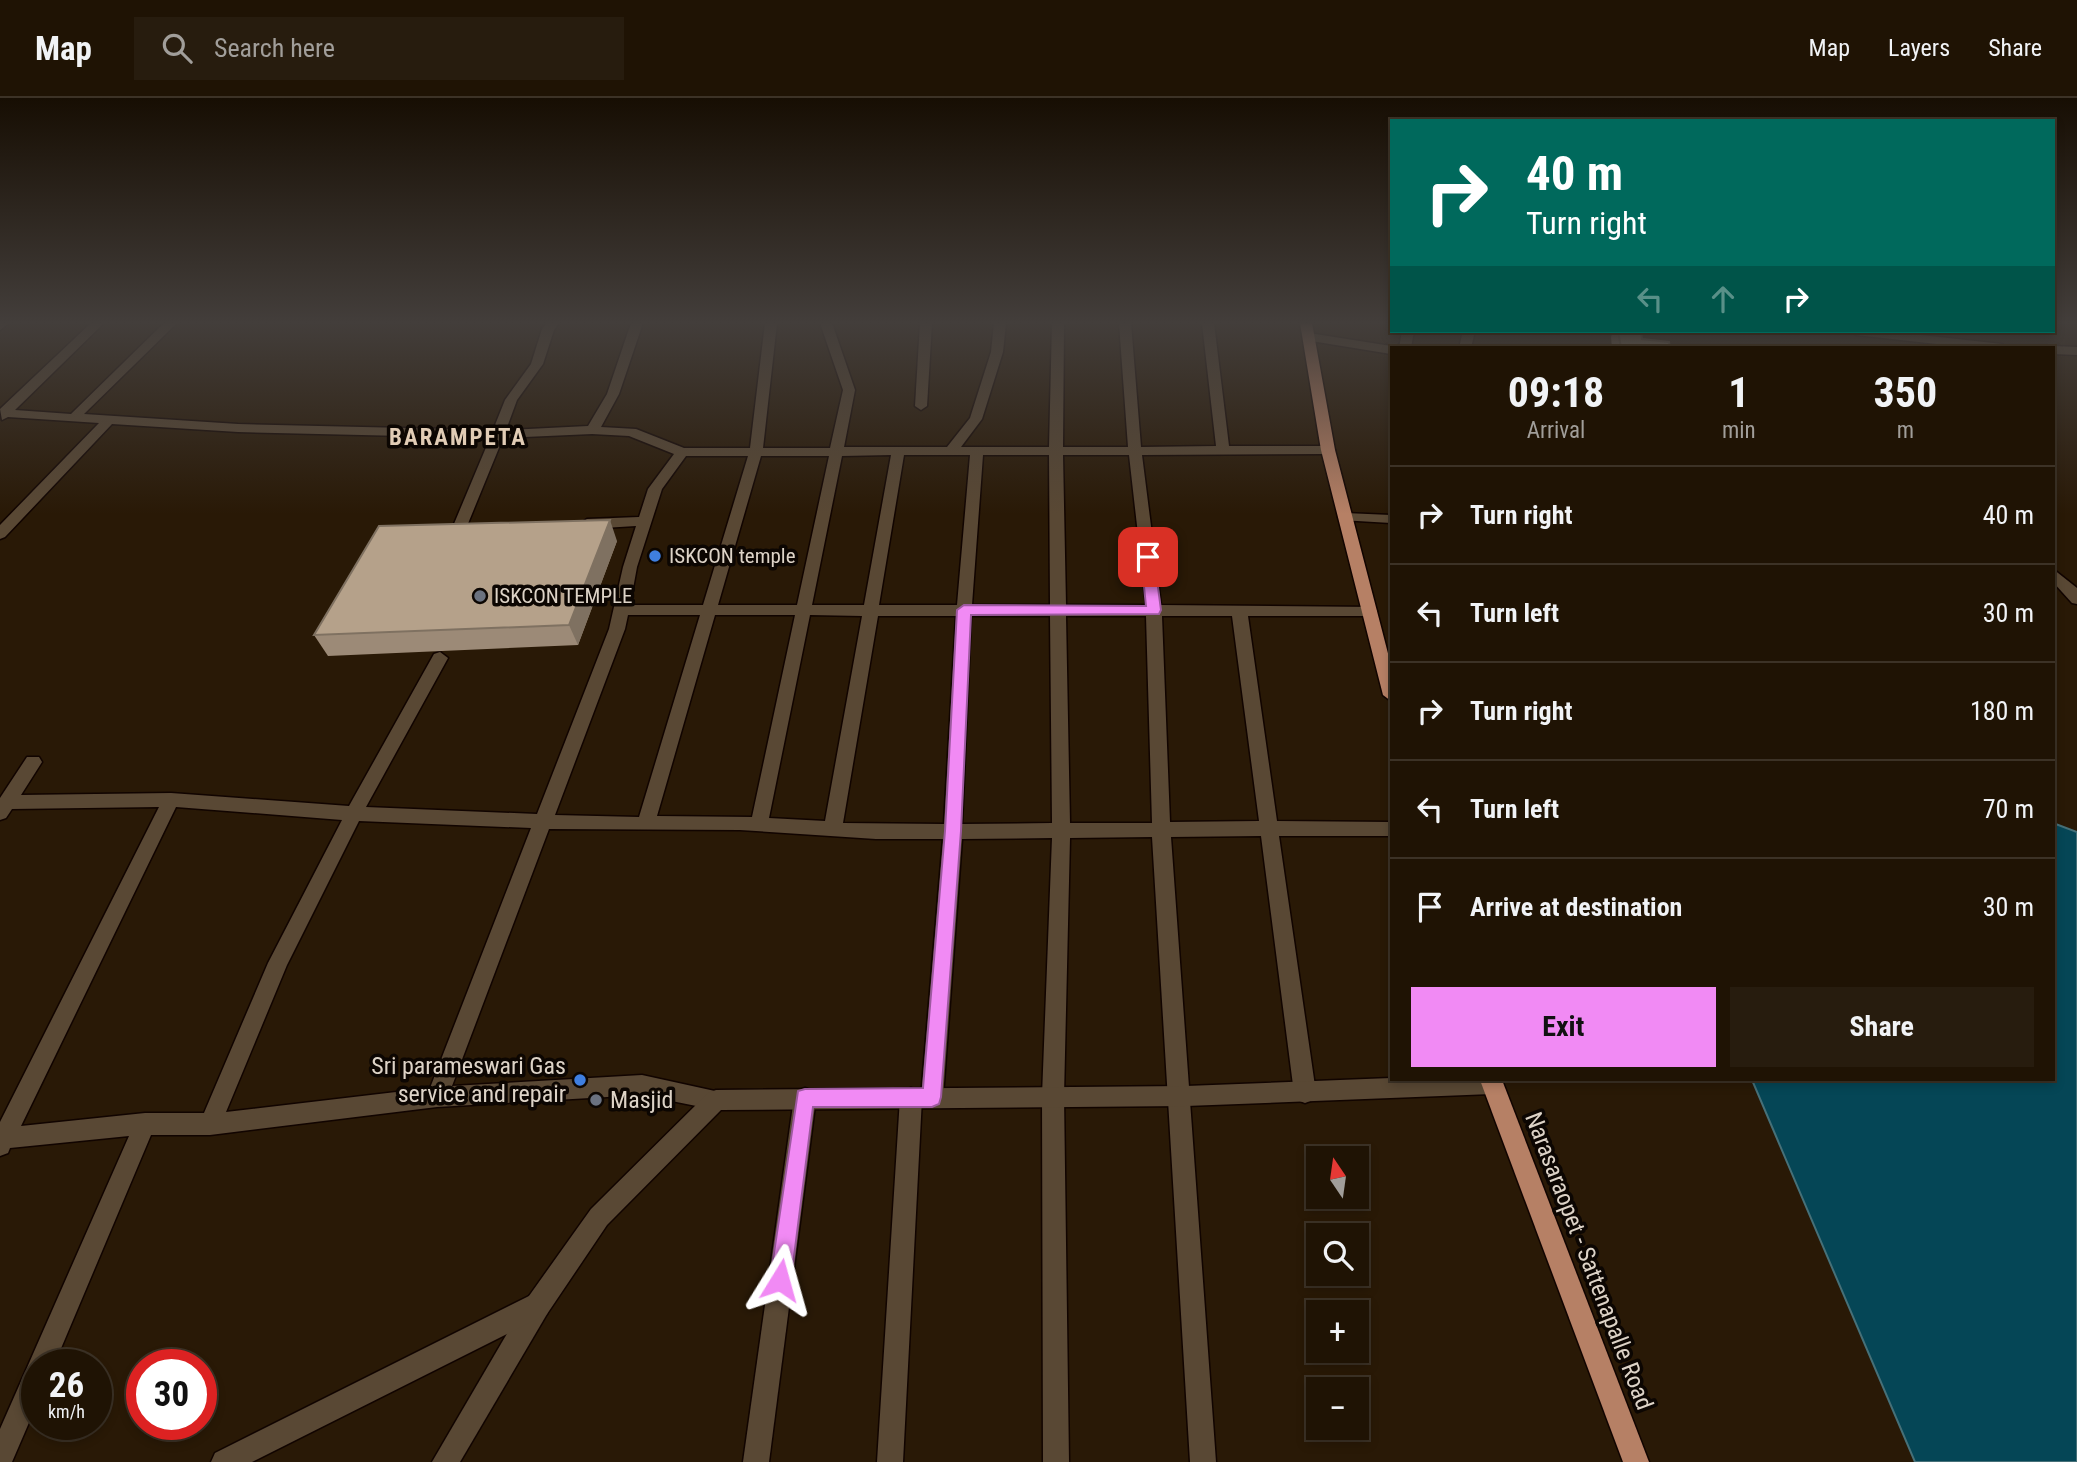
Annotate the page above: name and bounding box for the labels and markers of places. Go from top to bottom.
pin [1118,527,1178,587]
place label: ISKCON temple [669,544,796,568]
marker: ISKCON temple [647,548,663,564]
place label: ISKCON TEMPLE [494,584,633,608]
marker: ISKCON TEMPLE [472,588,488,604]
place label: Sri parameswari Gas service and repair [371,1052,566,1108]
marker: Sri parameswari Gas service and repair [572,1072,588,1088]
place label: Masjid [610,1086,673,1114]
marker: Masjid [588,1092,604,1108]

